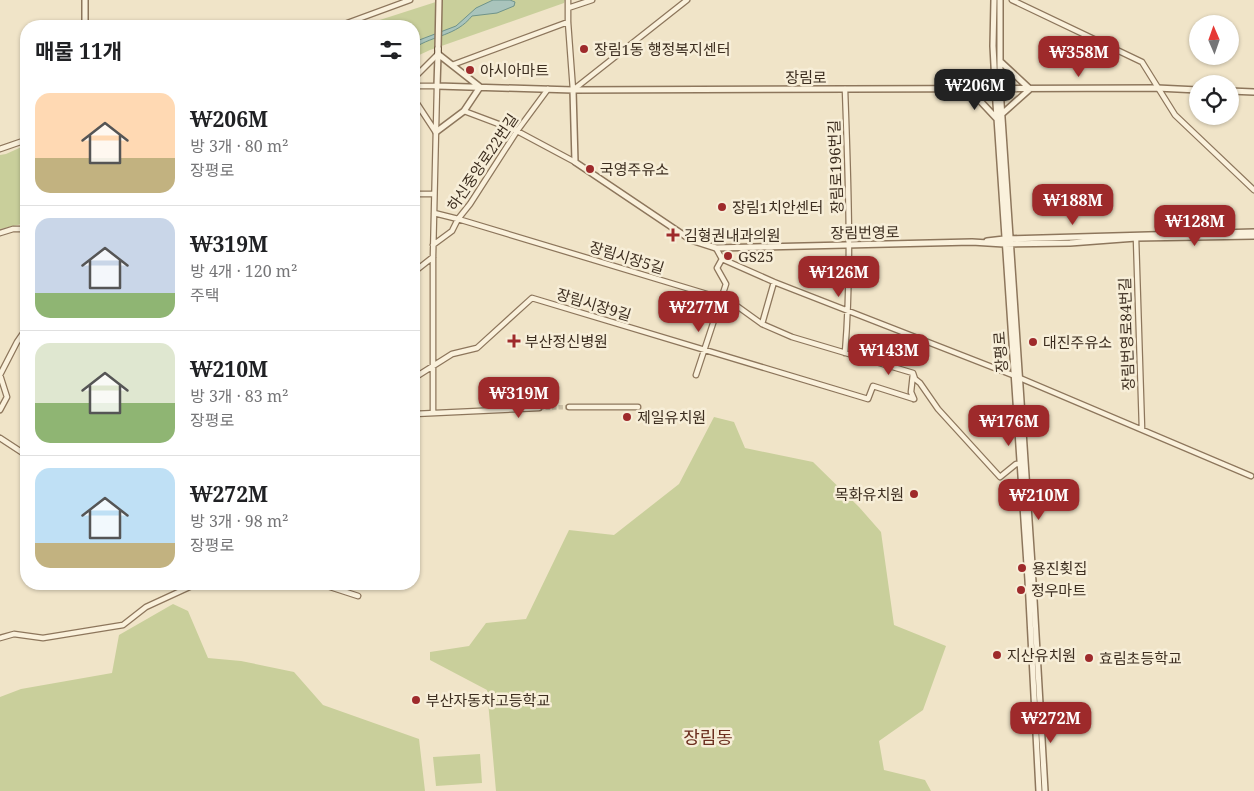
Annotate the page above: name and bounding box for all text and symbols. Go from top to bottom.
north arrow [1189,15,1239,65]
map controls [1189,15,1239,125]
icon: filters [377,36,405,64]
pin: ₩358M [1044,36,1114,78]
text: 매물 11개 [35,37,122,65]
place label: 장림1동 행정복지센터 [594,39,731,59]
text: ₩358M [1049,41,1109,63]
marker: 장림1동 행정복지센터 [578,43,590,55]
place label: 아시아마트 [480,60,549,80]
marker: 아시아마트 [464,64,476,76]
street label: 장림로 [785,67,827,87]
pin: ₩206M [940,68,1010,111]
text: ₩206M [945,74,1005,96]
button: locate [1189,75,1239,125]
text: ₩206M [190,105,268,133]
street label: 하신중앙로22번길 [442,109,522,215]
icon: home [75,113,135,173]
street label: 장림로196번길 [823,120,847,214]
text: 방 3개 · 80 m² [190,135,288,157]
text: 장평로 [190,159,234,181]
place label: 국영주유소 [600,159,669,179]
marker: 국영주유소 [584,163,596,175]
pin: ₩188M [1038,184,1108,226]
text: ₩188M [1043,189,1103,211]
place label: 장림1치안센터 [732,197,823,217]
marker: 장림1치안센터 [716,201,728,213]
pin: ₩128M [1160,204,1230,247]
text: ₩128M [1165,210,1225,232]
street label: 장림번영로 [830,221,900,243]
place label: 김형권내과의원 [684,225,781,245]
marker: 김형권내과의원 [666,228,680,242]
text: ₩319M [190,230,268,258]
street label: 장림시장5길 [587,236,667,278]
icon: home [75,238,135,298]
place label: GS25 [738,246,774,266]
marker: GS25 [722,250,734,262]
pin: ₩126M [804,256,874,298]
text: 방 4개 · 120 m² [190,260,297,282]
text: ₩126M [809,261,869,283]
street label: 장림번영로84번길 [1114,277,1138,391]
street label: 장림시장9길 [554,283,634,325]
text: 주택 [190,284,219,306]
pin: ₩277M [664,290,734,333]
text: ₩277M [669,296,729,318]
place label: 부산정신병원 [525,331,608,351]
street label: 장평로 [989,331,1011,373]
place label: 대진주유소 [1043,332,1112,352]
marker: 부산정신병원 [507,334,521,348]
pin: ₩143M [854,334,924,376]
marker: 대진주유소 [1027,336,1039,348]
text: ₩143M [859,339,919,361]
text: ₩210M [190,355,268,383]
icon: home [75,363,135,423]
pin: ₩319M [484,376,554,419]
text: ₩319M [489,382,549,404]
text: 방 3개 · 83 m² [190,385,288,407]
pin: ₩176M [974,404,1044,447]
place label: 제일유치원 [637,407,706,427]
text: 장평로 [190,409,234,431]
text: ₩176M [979,410,1039,432]
marker: 제일유치원 [621,411,633,423]
pin: ₩210M [1004,478,1074,521]
text: ₩272M [190,480,268,508]
place label: 목화유치원 [835,484,904,504]
text: ₩210M [1009,484,1069,506]
icon: home [75,488,135,548]
marker: 목화유치원 [908,488,920,500]
text: 방 3개 · 98 m² [190,510,288,532]
text: 장평로 [190,534,234,556]
place label: 용진횟집 [1032,558,1087,578]
marker: 용진횟집 [1016,562,1028,574]
place label: 정우마트 [1031,580,1086,600]
marker: 정우마트 [1015,584,1027,596]
place label: 지산유치원 [1007,645,1076,665]
place label: 효림초등학교 [1099,648,1182,668]
marker: 지산유치원 [991,649,1003,661]
marker: 효림초등학교 [1083,652,1095,664]
place label: 부산자동차고등학교 [426,690,550,710]
marker: 부산자동차고등학교 [410,694,422,706]
pin: ₩272M [1016,702,1086,744]
text: ₩272M [1021,707,1081,729]
district label: 장림동 [683,725,733,749]

